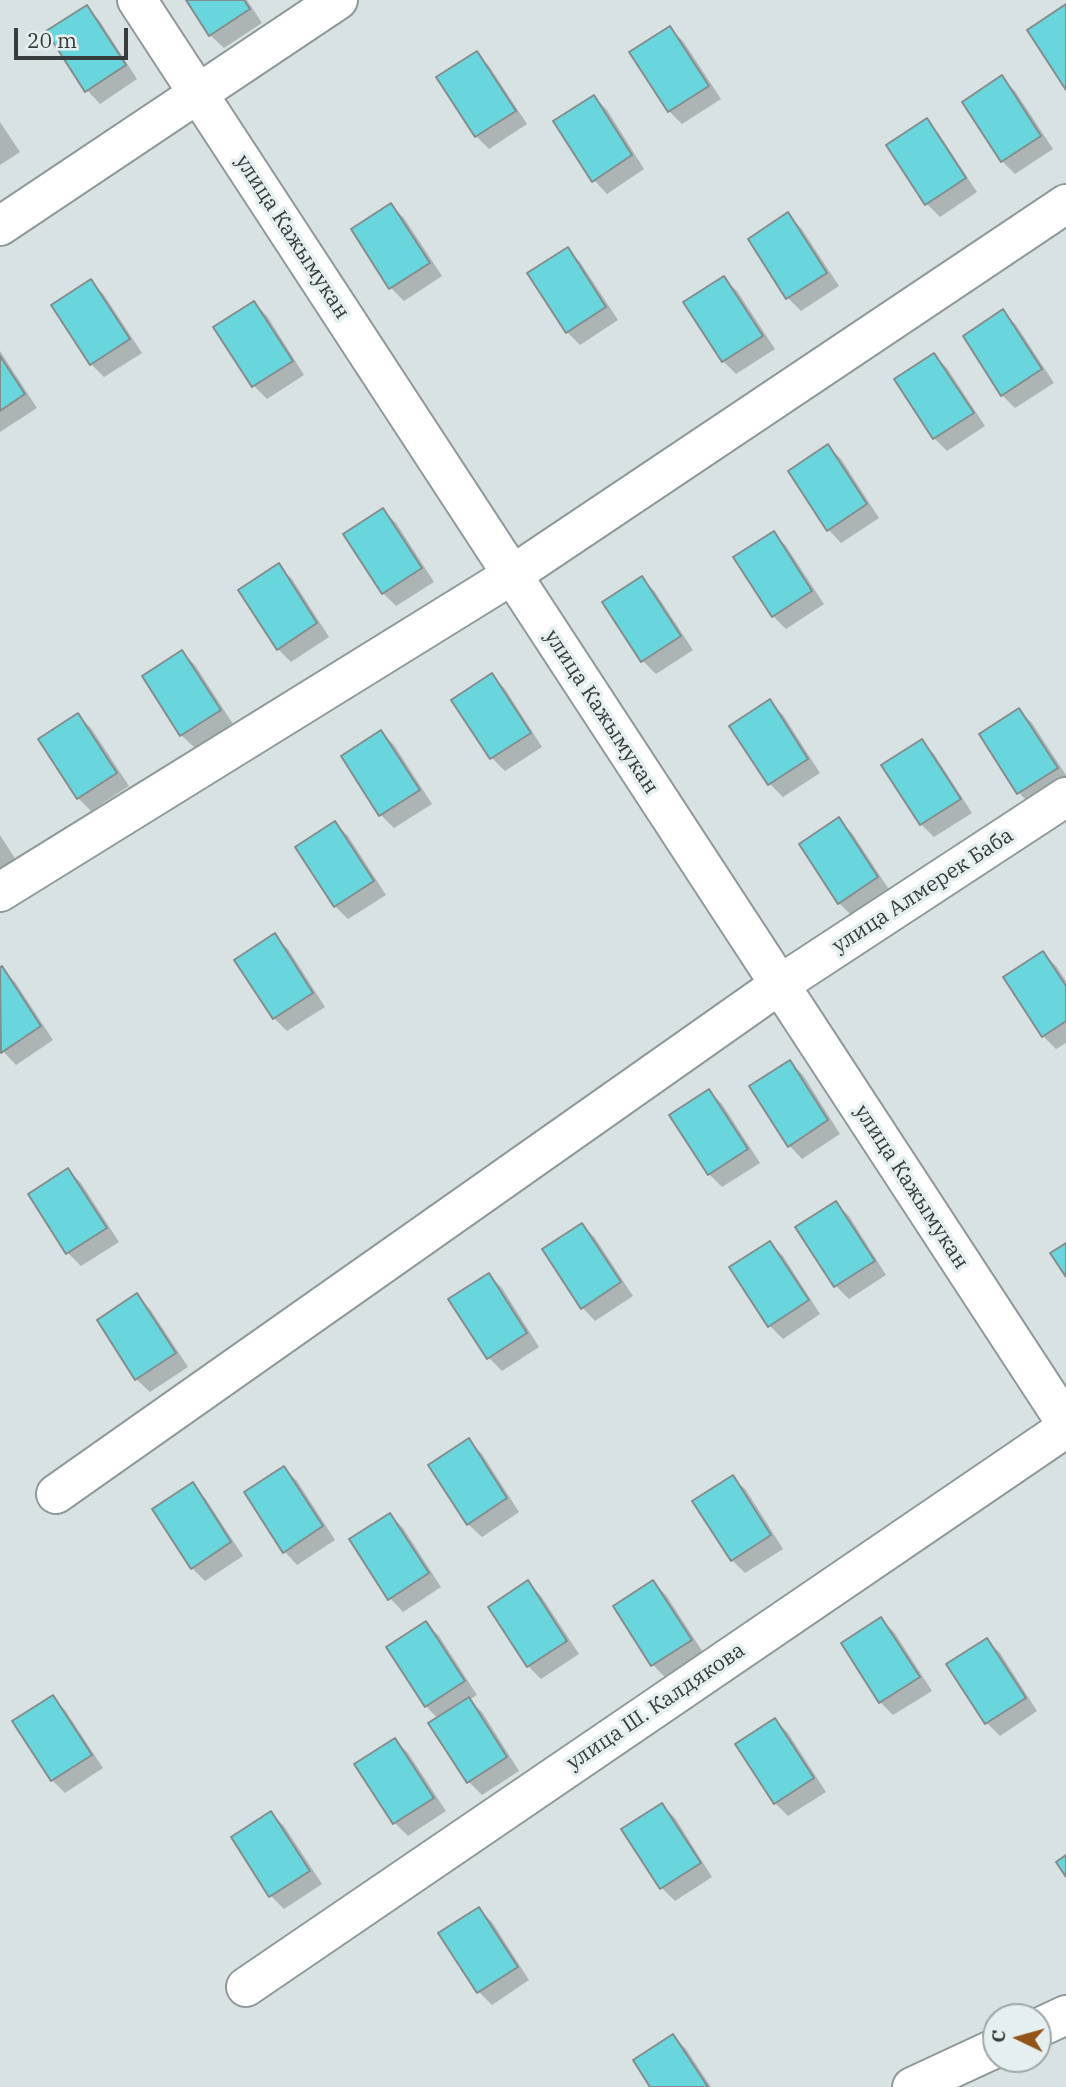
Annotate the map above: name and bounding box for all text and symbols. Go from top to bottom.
scale bar [18,14,131,58]
text: 20 m [27,26,77,54]
street label: улица Кажымукан [229,150,355,324]
street label: улица Кажымукан [538,625,664,799]
street label: улица Алмерек Баба [828,823,1018,959]
street label: улица Кажымукан [848,1100,974,1274]
street label: улица Ш. Калдякова [562,1638,750,1776]
north arrow [982,2003,1052,2073]
text: С [986,2029,1011,2044]

